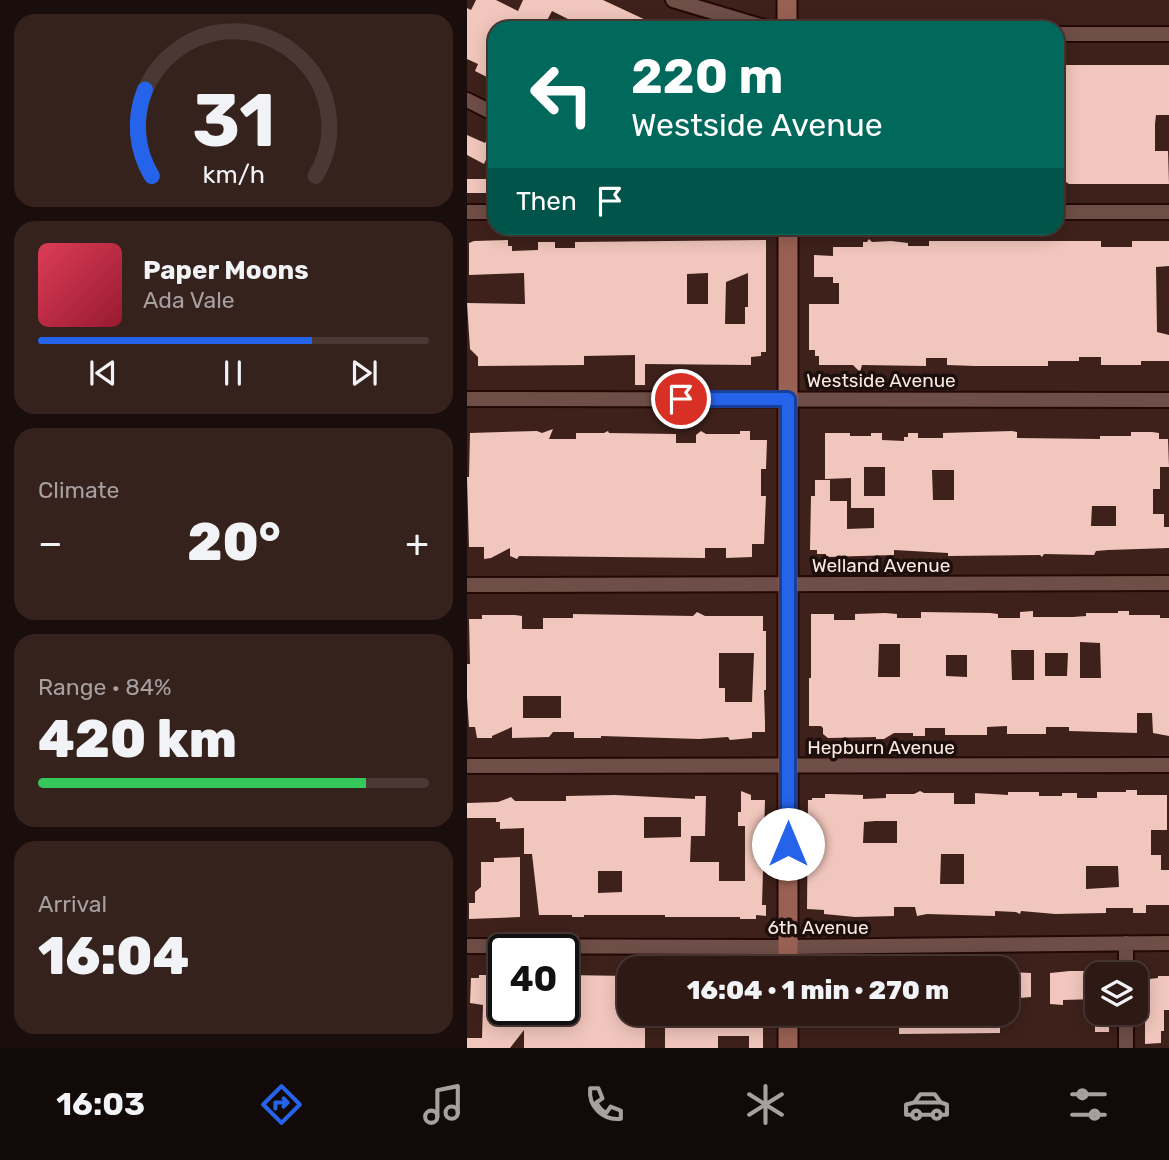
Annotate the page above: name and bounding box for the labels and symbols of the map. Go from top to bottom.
pin [651,369,711,429]
street label: Westside Avenue [806,369,956,392]
street label: Welland Avenue [812,554,950,577]
street label: Hepburn Avenue [807,736,955,759]
position arrow [751,807,825,881]
street label: 6th Avenue [767,916,869,939]
speed limit sign: 40 [488,934,579,1025]

